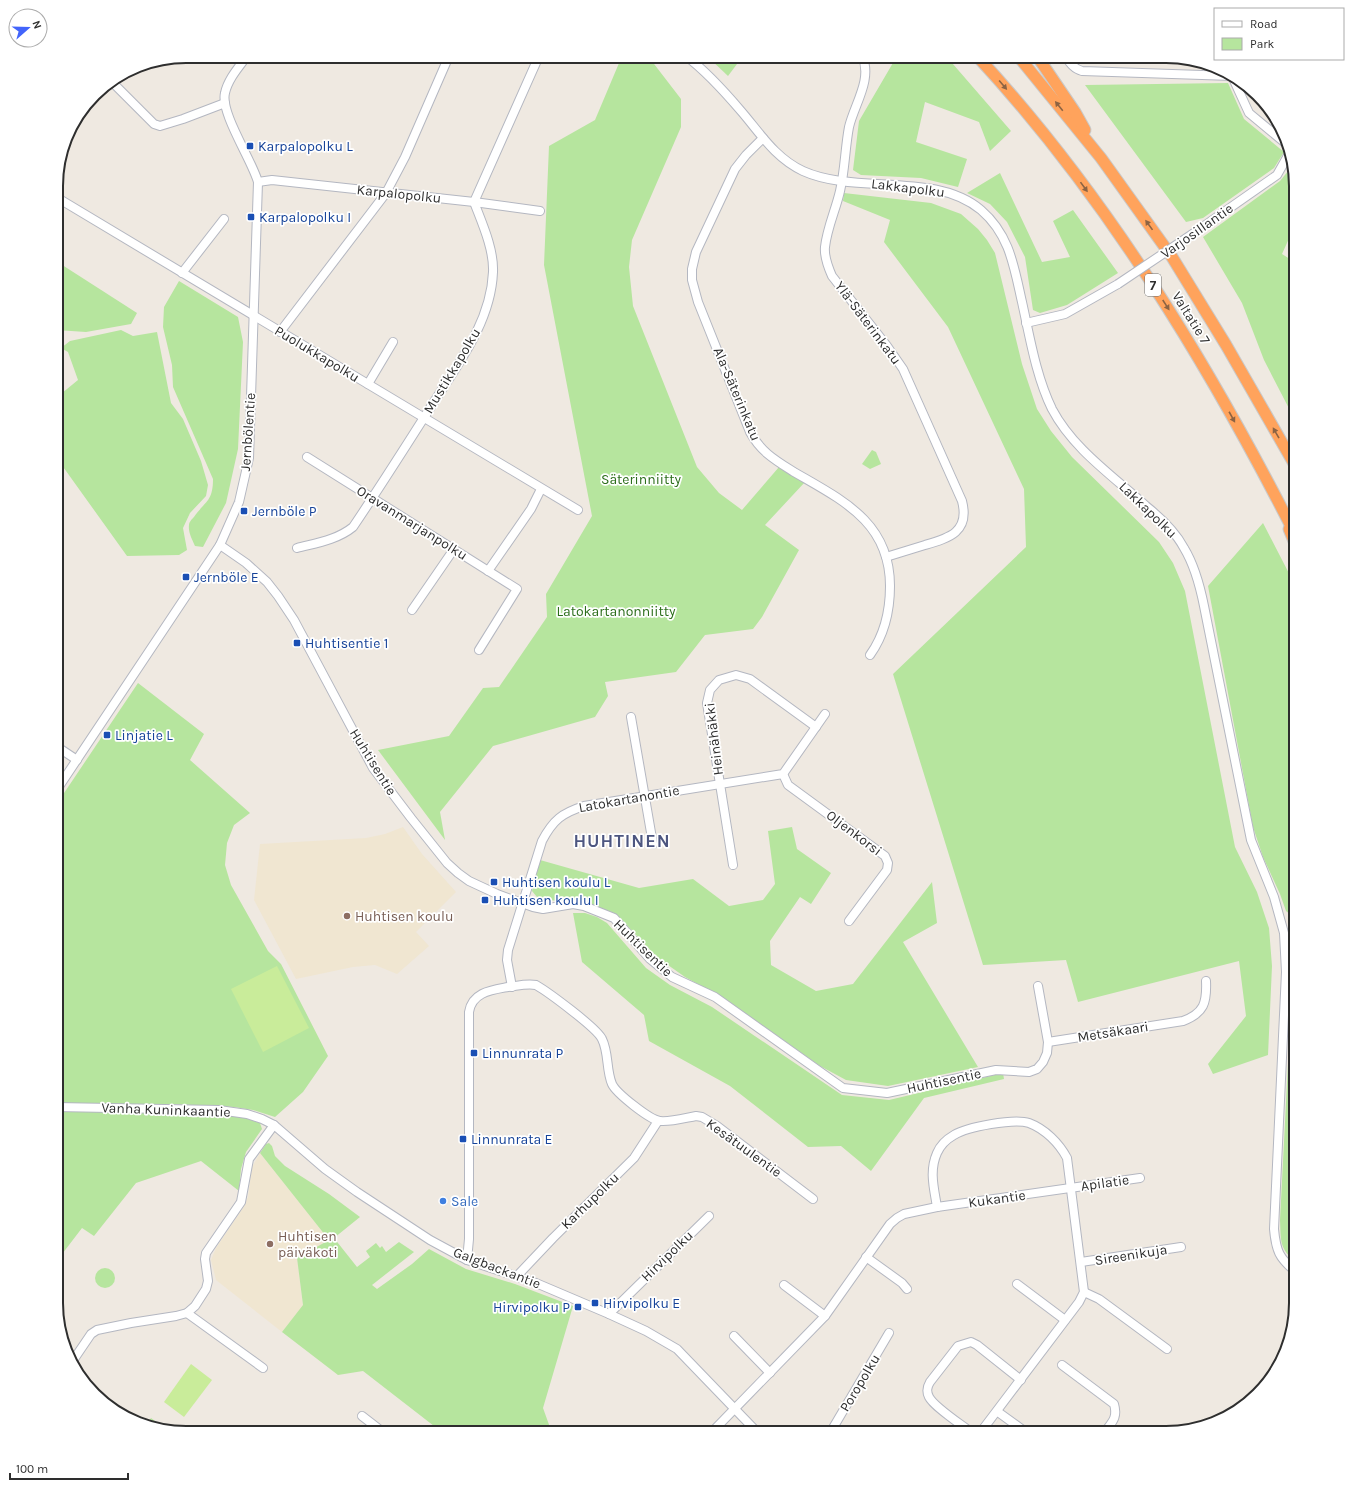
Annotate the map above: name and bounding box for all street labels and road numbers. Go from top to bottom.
street label: Lakkapolku [870,175,946,201]
street label: Karpalopolku [356,181,442,207]
street label: Varjosillantie [1158,200,1236,262]
road number: 7 [1145,274,1161,296]
street label: Ylä-Säterinkatu [831,278,905,368]
street label: Valtatie 7 [1168,289,1214,348]
street label: Puolukkapolku [272,322,362,386]
street label: Mustikkapolku [420,325,484,417]
street label: Ala-Säterinkatu [710,345,764,443]
street label: Jernbölentie [237,392,259,472]
street label: Lakkapolku [1116,478,1180,542]
street label: Oravanmarjanpolku [353,482,471,564]
street label: Heinähäkki [701,702,727,776]
street label: Huhtisentie [346,726,400,798]
street label: Latokartanontie [577,782,681,816]
street label: Oljenkorsi [823,807,885,859]
street label: Huhtisentie [610,916,676,980]
street label: Metsäkaari [1076,1018,1150,1046]
street label: Huhtisentie [905,1065,983,1097]
street label: Vanha Kuninkaantie [101,1099,231,1121]
street label: Kesätuulentie [703,1115,785,1181]
street label: Karhupolku [557,1169,623,1233]
street label: Apilatie [1080,1171,1130,1195]
street label: Kukantie [967,1187,1027,1211]
street label: Hirvipolku [637,1227,697,1285]
street label: Sireenikuja [1094,1241,1168,1269]
street label: Galgbackantie [451,1243,543,1293]
street label: Poropolku [836,1351,884,1415]

